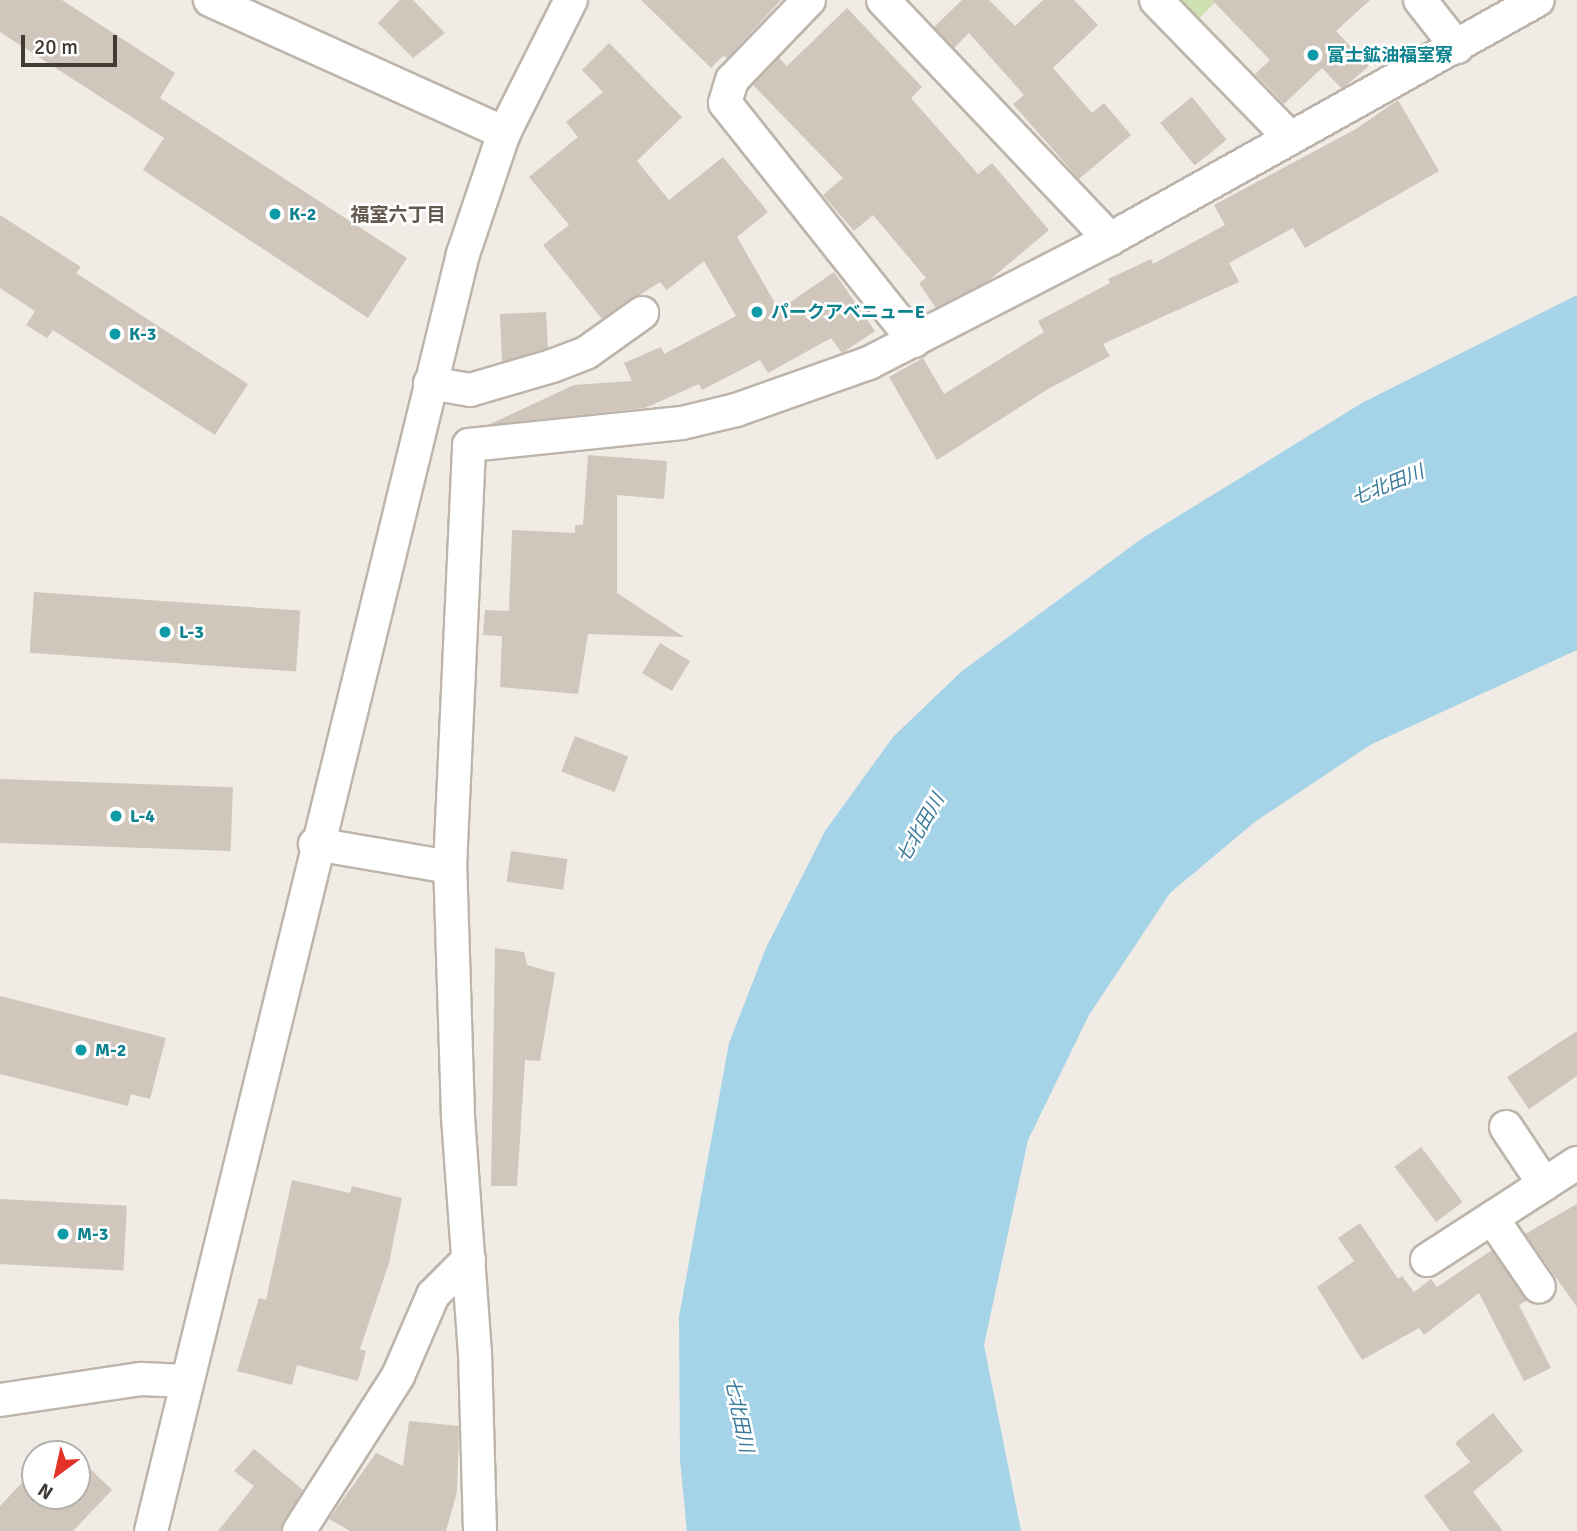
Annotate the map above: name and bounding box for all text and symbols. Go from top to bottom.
scale bar [24,21,121,65]
text: 20 m [34,34,78,60]
place label: 富士鉱油福室寮 [1327,44,1453,66]
marker: 富士鉱油福室寮 [1305,47,1321,63]
place label: K-2 [289,203,316,225]
district label: 福室六丁目 [351,205,445,227]
marker: K-2 [267,206,283,222]
place label: パークアベニューE [771,301,925,323]
marker: パークアベニューE [749,304,765,320]
place label: K-3 [129,323,156,345]
marker: K-3 [107,326,123,342]
water label: 七北田川 [1348,461,1428,511]
place label: L-3 [179,621,204,643]
marker: L-3 [157,624,173,640]
water label: 七北田川 [892,790,950,868]
place label: L-4 [130,805,155,827]
marker: L-4 [108,808,124,824]
place label: M-2 [95,1039,126,1061]
marker: M-2 [73,1042,89,1058]
place label: M-3 [77,1223,108,1245]
marker: M-3 [55,1226,71,1242]
water label: 七北田川 [719,1375,757,1455]
north arrow [21,1440,91,1510]
text: N [34,1477,58,1505]

